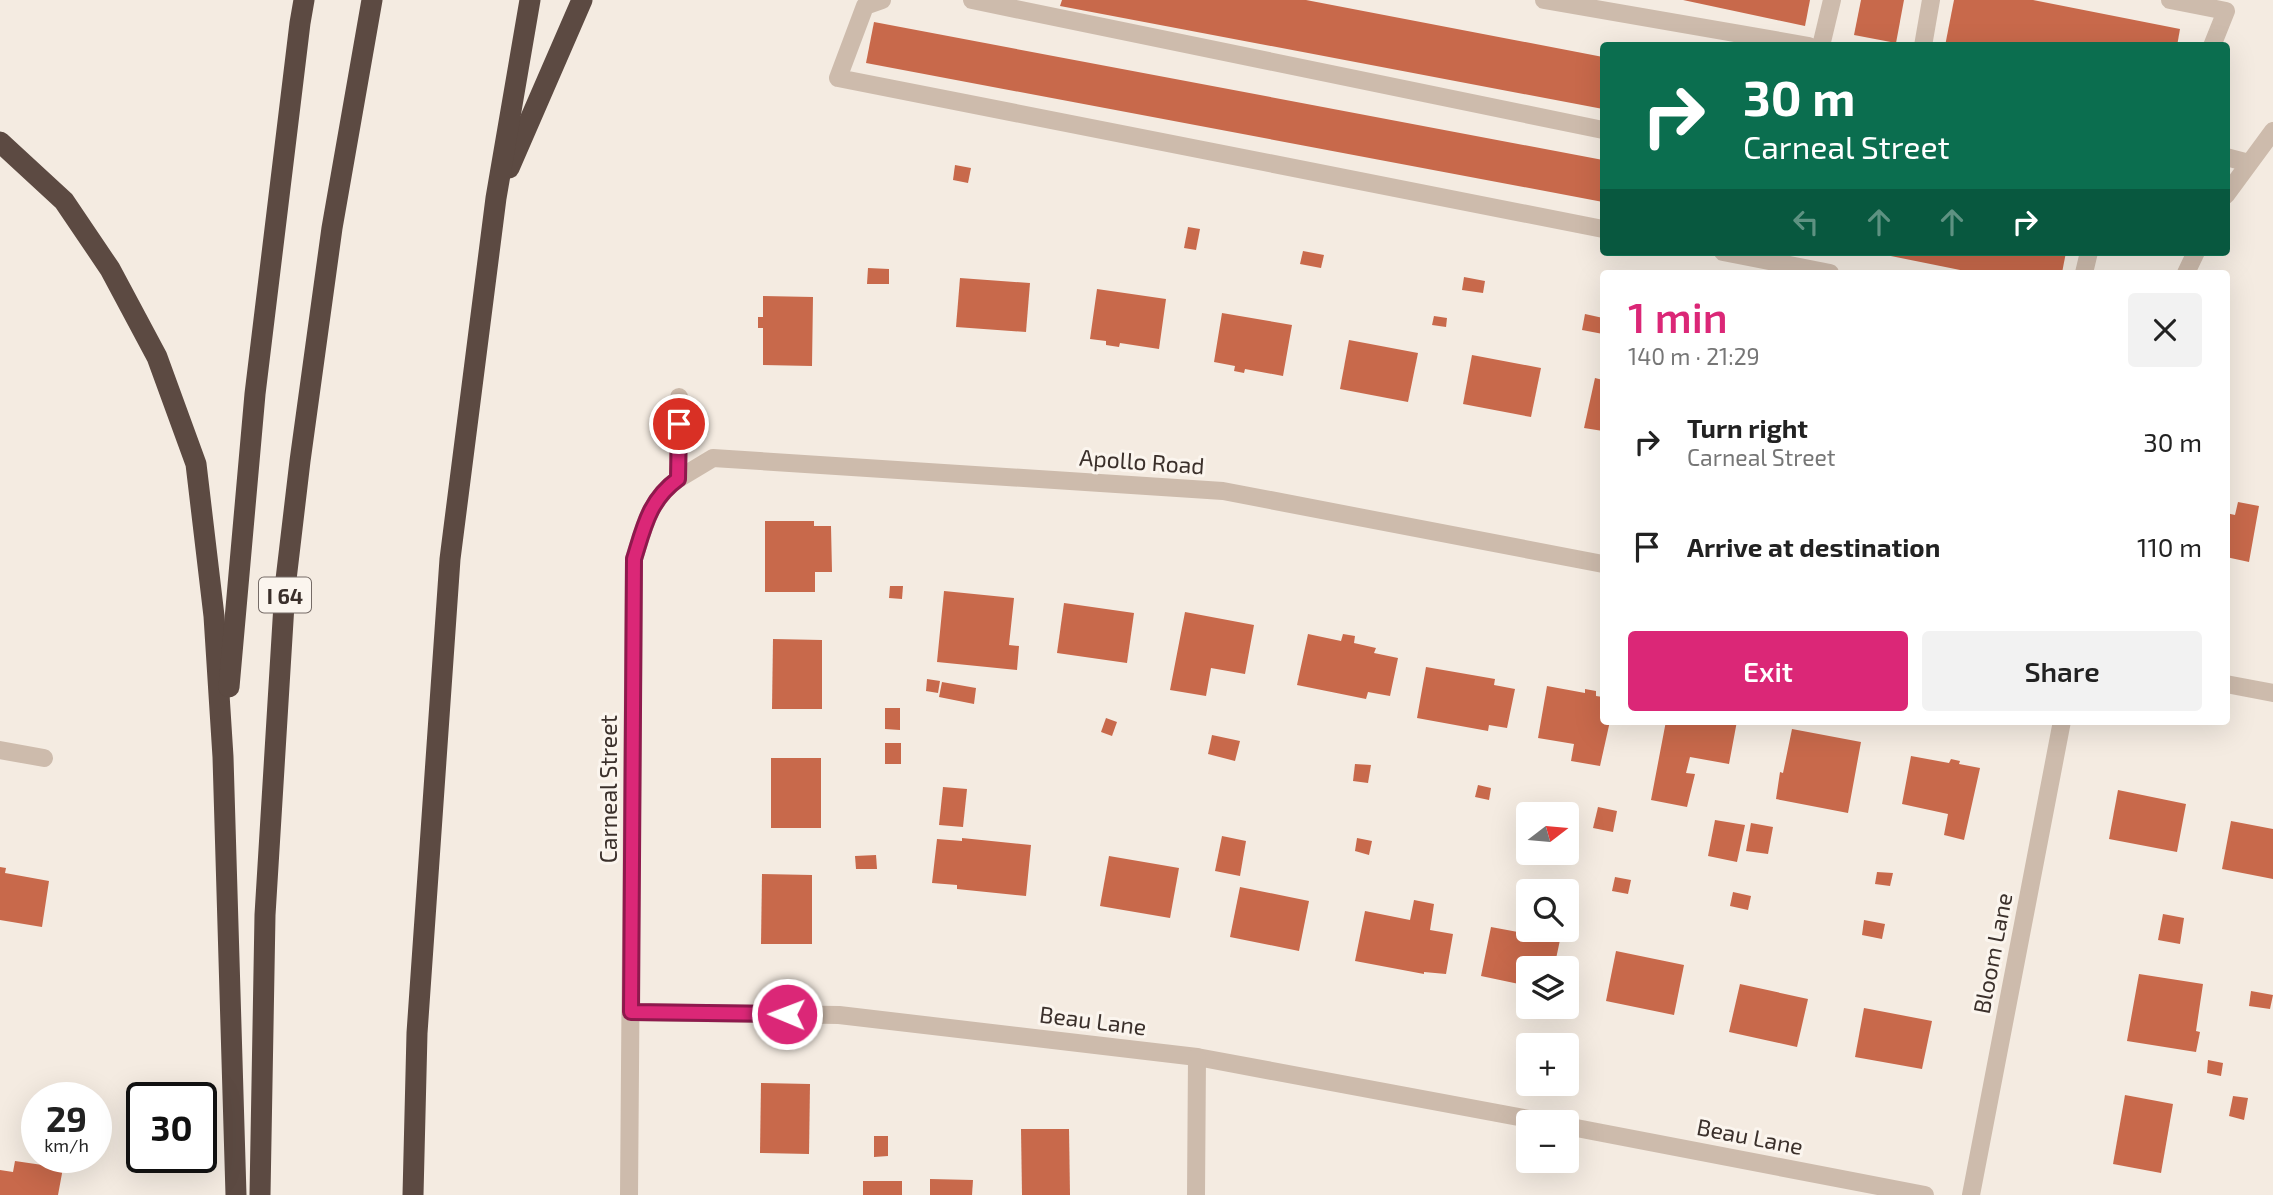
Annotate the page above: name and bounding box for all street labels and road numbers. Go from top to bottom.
street label: Apollo Road [1078,443,1206,479]
road number: I 64 [259,578,311,612]
street label: Carneal Street [594,714,622,863]
street label: Bloom Lane [1967,890,2017,1016]
street label: Beau Lane [1038,1000,1148,1040]
street label: Beau Lane [1694,1112,1806,1160]

